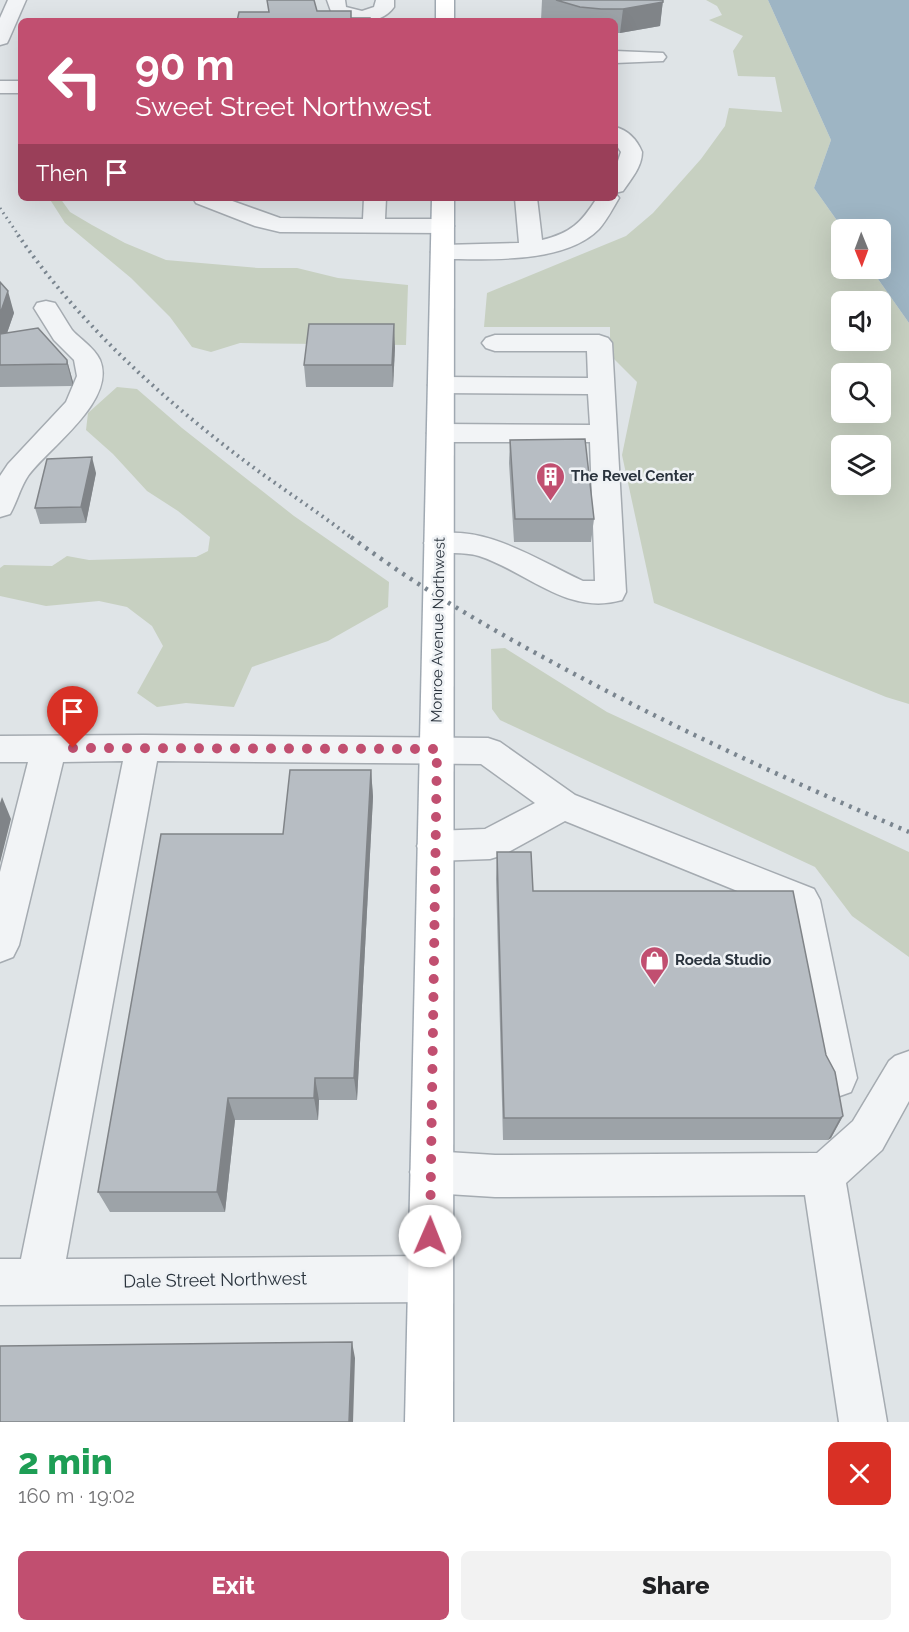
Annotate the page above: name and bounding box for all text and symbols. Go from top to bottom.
text: 90 m [135,41,235,90]
icon: left [36,42,114,120]
text: Sweet Street Northwest [135,91,432,122]
icon: arrive [100,156,133,189]
text: Then [36,160,88,186]
north arrow [831,219,891,279]
map controls [831,219,891,495]
button: sound [831,291,891,351]
button: search [831,363,891,423]
button: layers [831,435,891,495]
building icon: The Revel Center [534,460,566,502]
place label: The Revel Center [571,467,694,485]
street label: Monroe Avenue Northwest [427,537,449,723]
pin [47,686,98,748]
icon: arrive [56,695,89,728]
shop icon: Roeda Studio [638,944,670,986]
place label: Roeda Studio [675,951,771,969]
position arrow [398,1204,462,1268]
street label: Dale Street Northwest [123,1267,307,1292]
text: 2 min [18,1440,113,1482]
button: close [828,1442,891,1505]
text: 160 m · 19:02 [18,1484,135,1508]
button: Exit [18,1551,449,1620]
button: Share [461,1551,891,1620]

